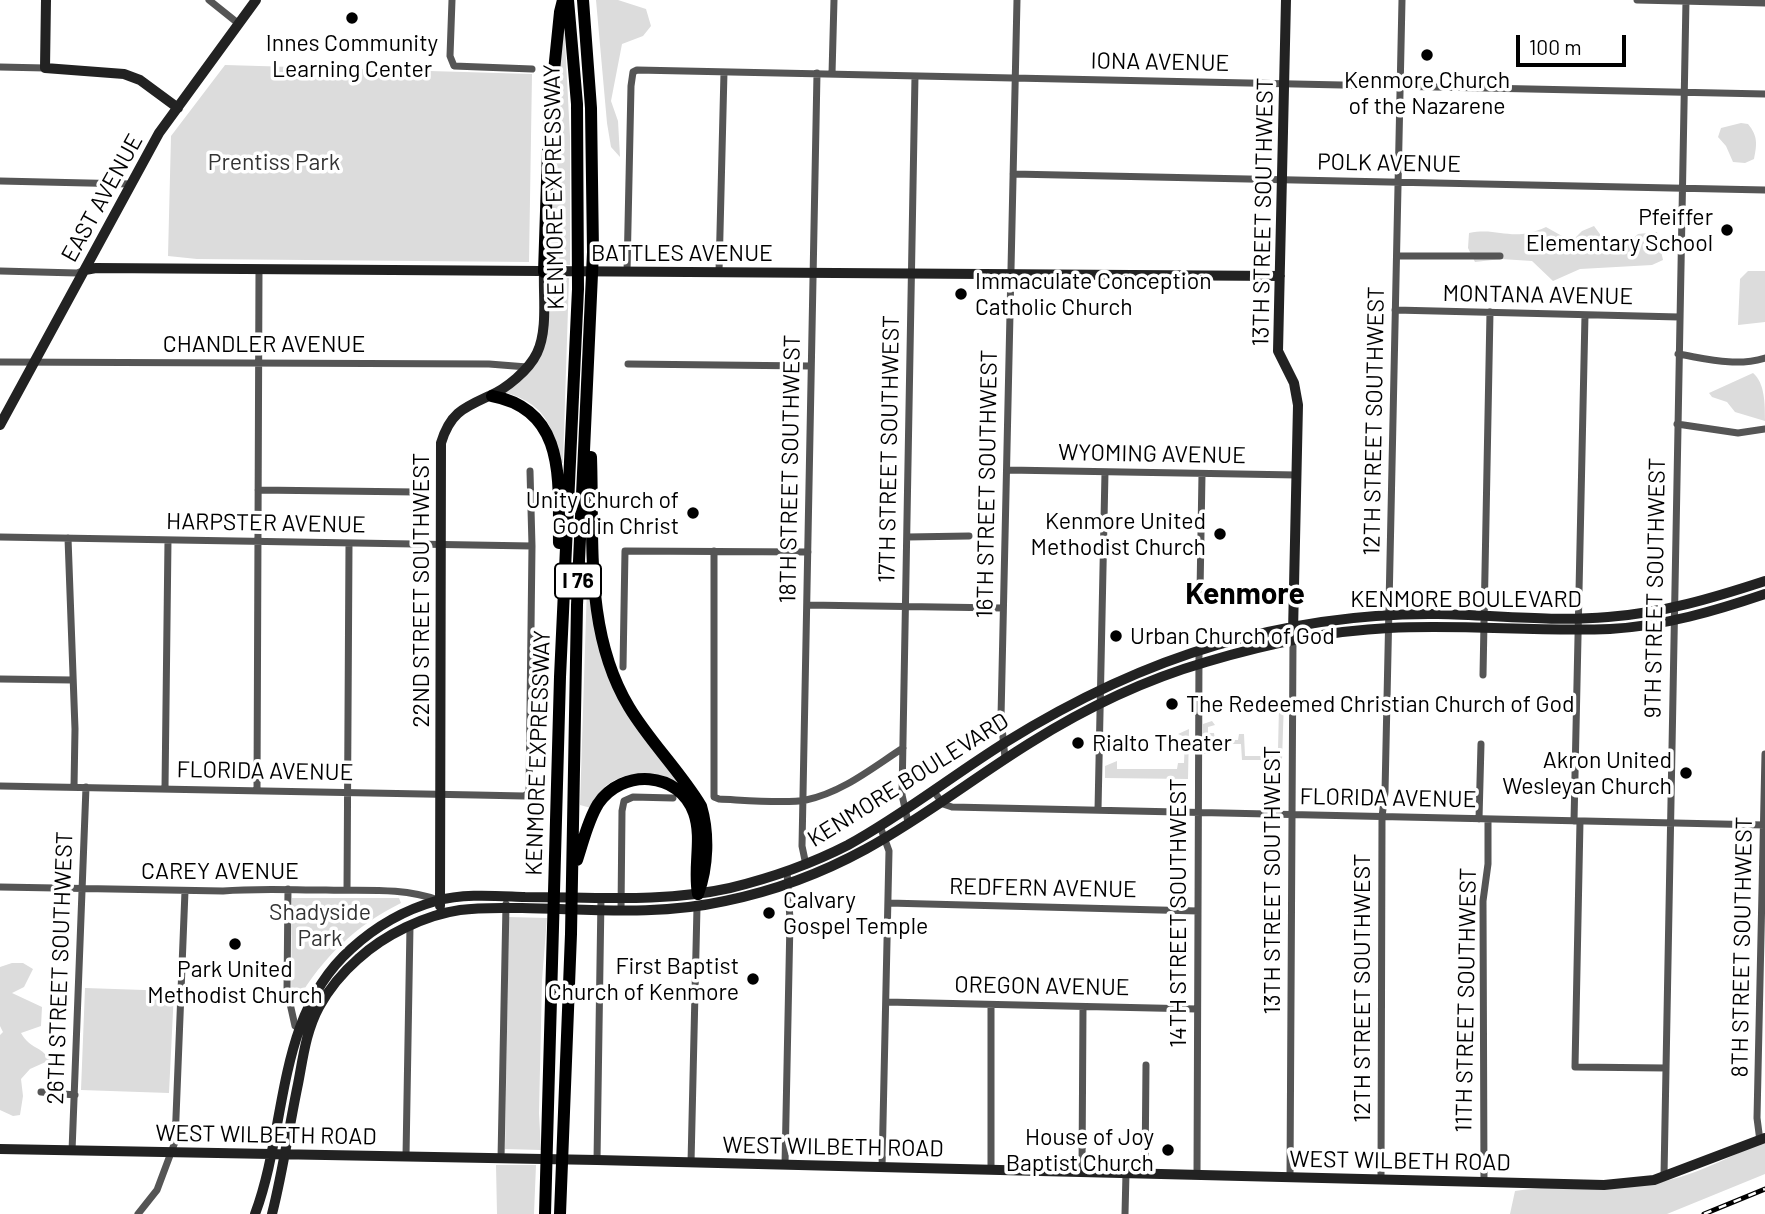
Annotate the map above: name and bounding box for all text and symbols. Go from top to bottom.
marker: Innes Community Learning Center [344,10,360,26]
scale bar [1520,21,1630,65]
place label: Innes Community Learning Center [266,29,438,83]
text: 100 m [1529,34,1582,59]
street label: IONA AVENUE [1090,47,1230,77]
marker: Kenmore Church of the Nazarene [1419,47,1435,63]
street label: KENMORE EXPRESSWAY [538,64,570,310]
place label: Kenmore Church of the Nazarene [1344,66,1510,120]
street label: 13TH STREET SOUTHWEST [1247,77,1279,347]
street label: EAST AVENUE [55,129,149,267]
park label: Prentiss Park [208,148,340,176]
street label: POLK AVENUE [1317,148,1461,178]
place label: Pfeiffer Elementary School [1526,203,1713,257]
marker: Pfeiffer Elementary School [1719,222,1735,238]
street label: BATTLES AVENUE [591,239,773,267]
place label: Immaculate Conception Catholic Church [975,267,1212,321]
street label: MONTANA AVENUE [1443,280,1633,310]
marker: Immaculate Conception Catholic Church [953,286,969,302]
street label: 12TH STREET SOUTHWEST [1358,286,1390,556]
street label: 17TH STREET SOUTHWEST [873,315,905,583]
street label: CHANDLER AVENUE [163,330,365,358]
street label: 18TH STREET SOUTHWEST [774,334,806,604]
street label: 16TH STREET SOUTHWEST [971,349,1003,619]
street label: WYOMING AVENUE [1058,439,1246,469]
street label: 22ND STREET SOUTHWEST [407,453,435,727]
street label: 9TH STREET SOUTHWEST [1639,457,1671,719]
place label: Unity Church of God in Christ [526,486,679,540]
marker: Unity Church of God in Christ [685,505,701,521]
street label: HARPSTER AVENUE [166,507,366,539]
place label: Kenmore United Methodist Church [1031,507,1206,561]
marker: Kenmore United Methodist Church [1212,526,1228,542]
road number: I 76 [555,564,601,598]
district label: Kenmore [1185,576,1305,612]
street label: KENMORE BOULEVARD [1350,585,1582,613]
place label: Urban Church of God [1130,622,1335,650]
marker: Urban Church of God [1108,628,1124,644]
street label: KENMORE EXPRESSWAY [520,630,556,876]
place label: The Redeemed Christian Church of God [1186,690,1575,718]
marker: The Redeemed Christian Church of God [1164,696,1180,712]
street label: KENMORE BOULEVARD [803,707,1013,853]
place label: Rialto Theater [1092,729,1232,757]
marker: Rialto Theater [1070,735,1086,751]
street label: 13TH STREET SOUTHWEST [1258,746,1286,1014]
place label: Akron United Wesleyan Church [1502,746,1672,800]
street label: FLORIDA AVENUE [176,756,354,786]
marker: Akron United Wesleyan Church [1678,765,1694,781]
street label: 14TH STREET SOUTHWEST [1164,778,1192,1048]
street label: FLORIDA AVENUE [1299,783,1477,813]
street label: 8TH STREET SOUTHWEST [1726,816,1758,1078]
street label: 26TH STREET SOUTHWEST [41,831,79,1105]
street label: 12TH STREET SOUTHWEST [1348,853,1376,1123]
street label: CAREY AVENUE [141,857,299,885]
street label: 11TH STREET SOUTHWEST [1450,867,1482,1133]
street label: REDFERN AVENUE [949,873,1137,903]
place label: Calvary Gospel Temple [783,886,928,940]
park label: Shadyside Park [269,898,371,952]
marker: Calvary Gospel Temple [761,905,777,921]
marker: Park United Methodist Church [227,936,243,952]
place label: First Baptist Church of Kenmore [548,952,739,1006]
place label: Park United Methodist Church [147,955,323,1009]
marker: First Baptist Church of Kenmore [745,971,761,987]
street label: OREGON AVENUE [954,971,1130,1001]
street label: WEST WILBETH ROAD [155,1119,377,1151]
place label: House of Joy Baptist Church [1006,1123,1154,1177]
street label: WEST WILBETH ROAD [722,1131,944,1163]
marker: House of Joy Baptist Church [1160,1142,1176,1158]
street label: WEST WILBETH ROAD [1289,1145,1511,1177]

